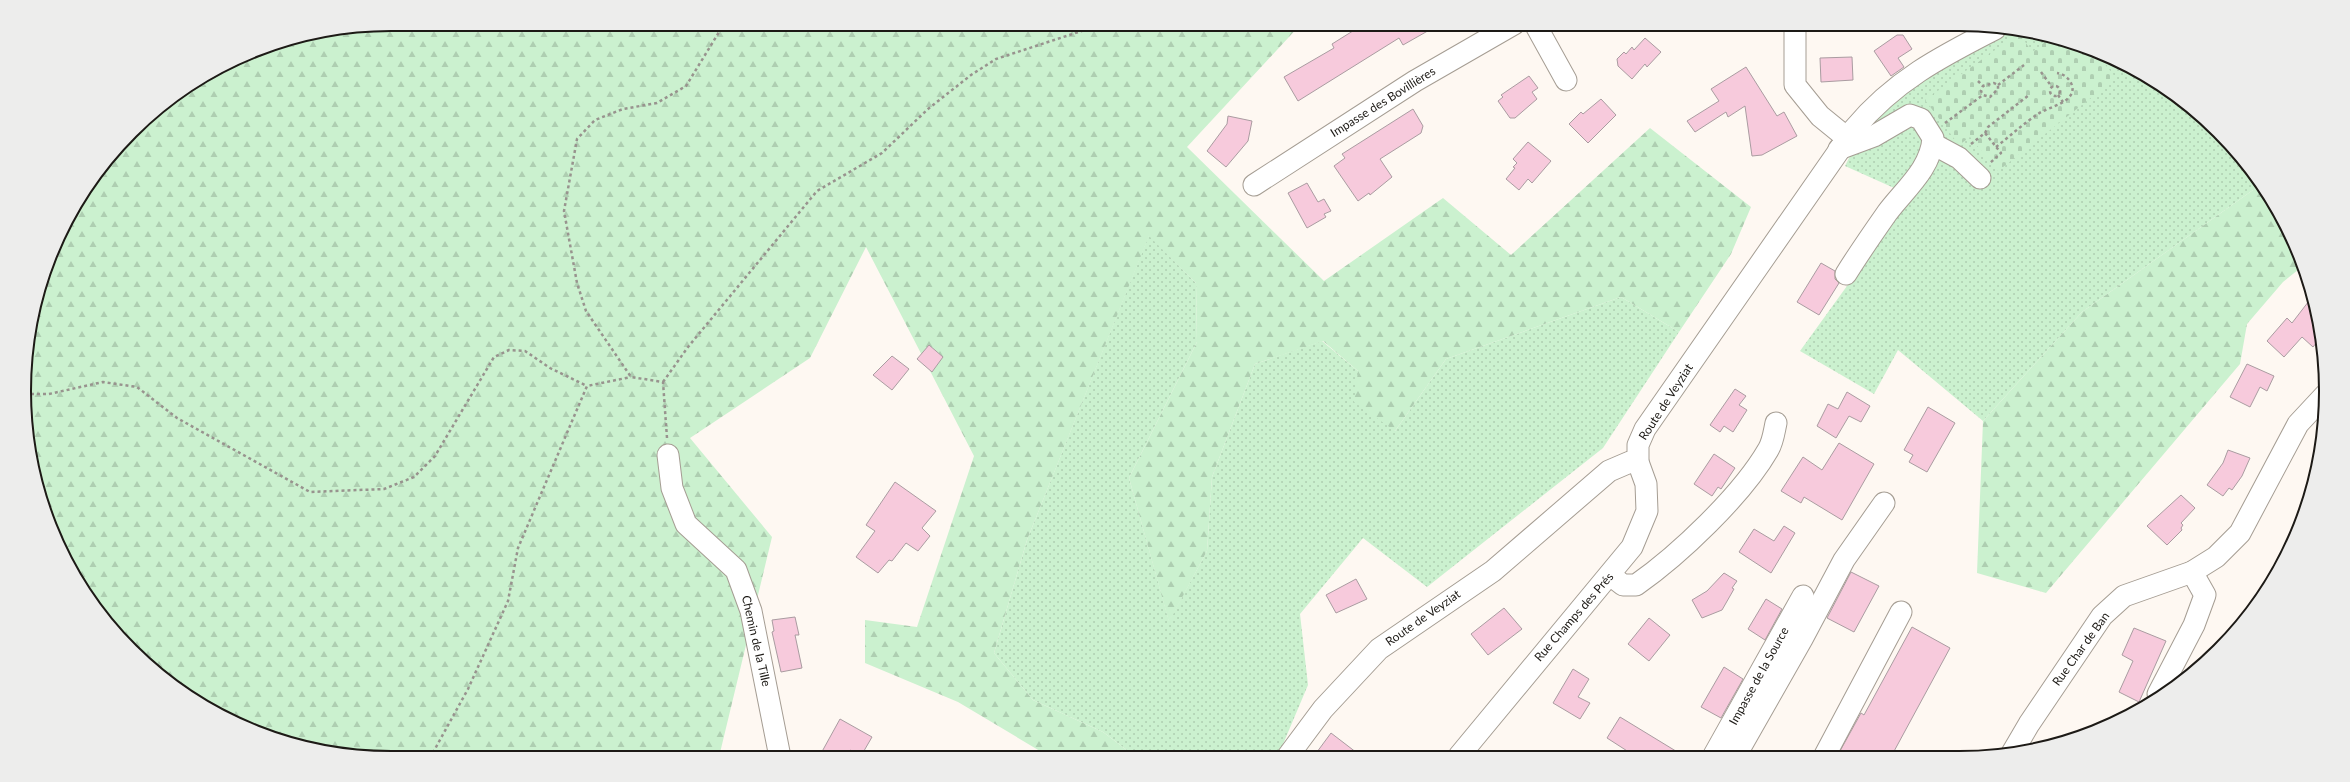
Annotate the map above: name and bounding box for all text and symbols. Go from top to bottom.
street label: Impasse des Bovillières [1328,63,1438,140]
street label: Route de Veyziat [1635,360,1696,443]
street label: Rue Champs des Prés [1531,569,1616,664]
street label: Route de Veyziat [1382,586,1464,649]
street label: Chemin de la Tille [739,594,774,688]
street label: Rue Char de Ban [2049,609,2112,689]
street label: Impasse de la Source [1725,624,1792,727]

